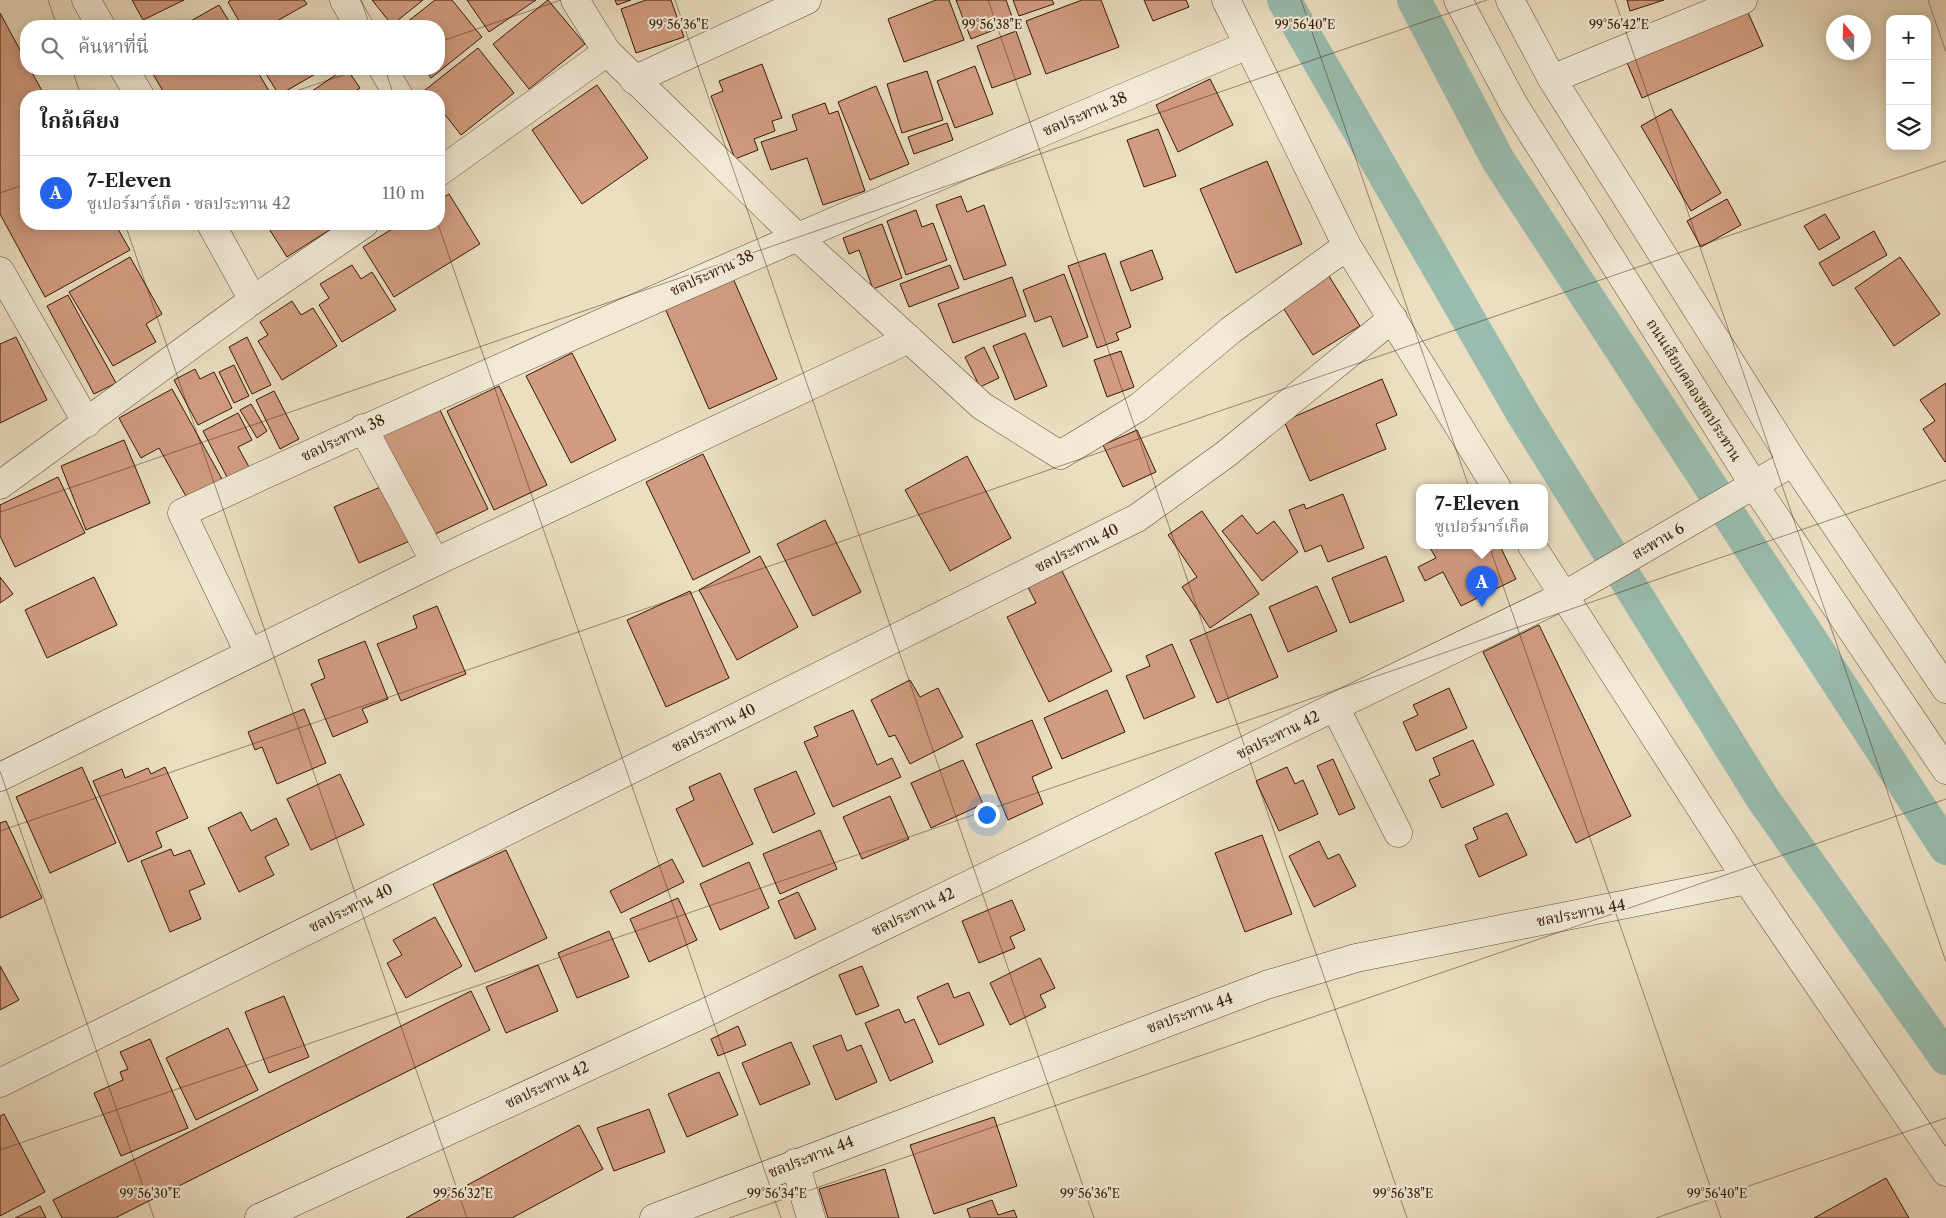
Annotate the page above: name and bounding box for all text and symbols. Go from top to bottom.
north arrow [1826,15,1871,60]
map controls [1886,15,1931,150]
button: + [1886,15,1931,60]
text: 99°56'36"E [649,17,709,32]
text: 99°56'38"E [962,17,1022,32]
text: 99°56'40"E [1275,17,1335,32]
text: 99°56'42"E [1589,17,1649,32]
search box [20,20,445,75]
icon: search [38,34,66,62]
text: ค้นหาที่นี่ [78,35,149,58]
button: − [1886,60,1931,105]
street label: ชลประทาน 38 [1040,87,1130,140]
button: layers [1886,105,1931,150]
text: ใกล้เคียง [40,108,120,133]
text: 7-Eleven [87,169,172,192]
text: A [50,183,62,203]
text: 110 m [382,183,425,203]
text: ซูเปอร์มาร์เก็ต · ชลประทาน 42 [87,193,291,213]
street label: ชลประทาน 38 [667,246,757,300]
street label: ถนนเลียบคลองชลประทาน [1643,315,1746,465]
street label: ชลประทาน 38 [298,410,388,465]
popup [1416,484,1548,549]
text: 7-Eleven [1435,492,1519,515]
text: ซูเปอร์มาร์เก็ต [1435,516,1529,536]
street label: สะพาน 6 [1628,518,1687,563]
street label: ชลประทาน 40 [1032,519,1122,576]
pin: A [1466,566,1498,607]
street label: ชลประทาน 40 [669,699,759,756]
street label: ชลประทาน 42 [1233,706,1322,763]
your location [974,802,1000,828]
street label: ชลประทาน 40 [306,879,396,936]
street label: ชลประทาน 42 [868,883,957,940]
street label: ชลประทาน 44 [1535,895,1627,930]
street label: ชลประทาน 44 [1144,988,1235,1037]
street label: ชลประทาน 42 [502,1057,592,1112]
street label: ชลประทาน 44 [765,1131,856,1182]
text: 99°56'30"E [120,1186,180,1201]
text: 99°56'32"E [433,1186,493,1201]
text: 99°56'34"E [747,1186,807,1201]
text: 99°56'36"E [1060,1186,1120,1201]
text: 99°56'38"E [1373,1186,1433,1201]
text: 99°56'40"E [1687,1186,1747,1201]

